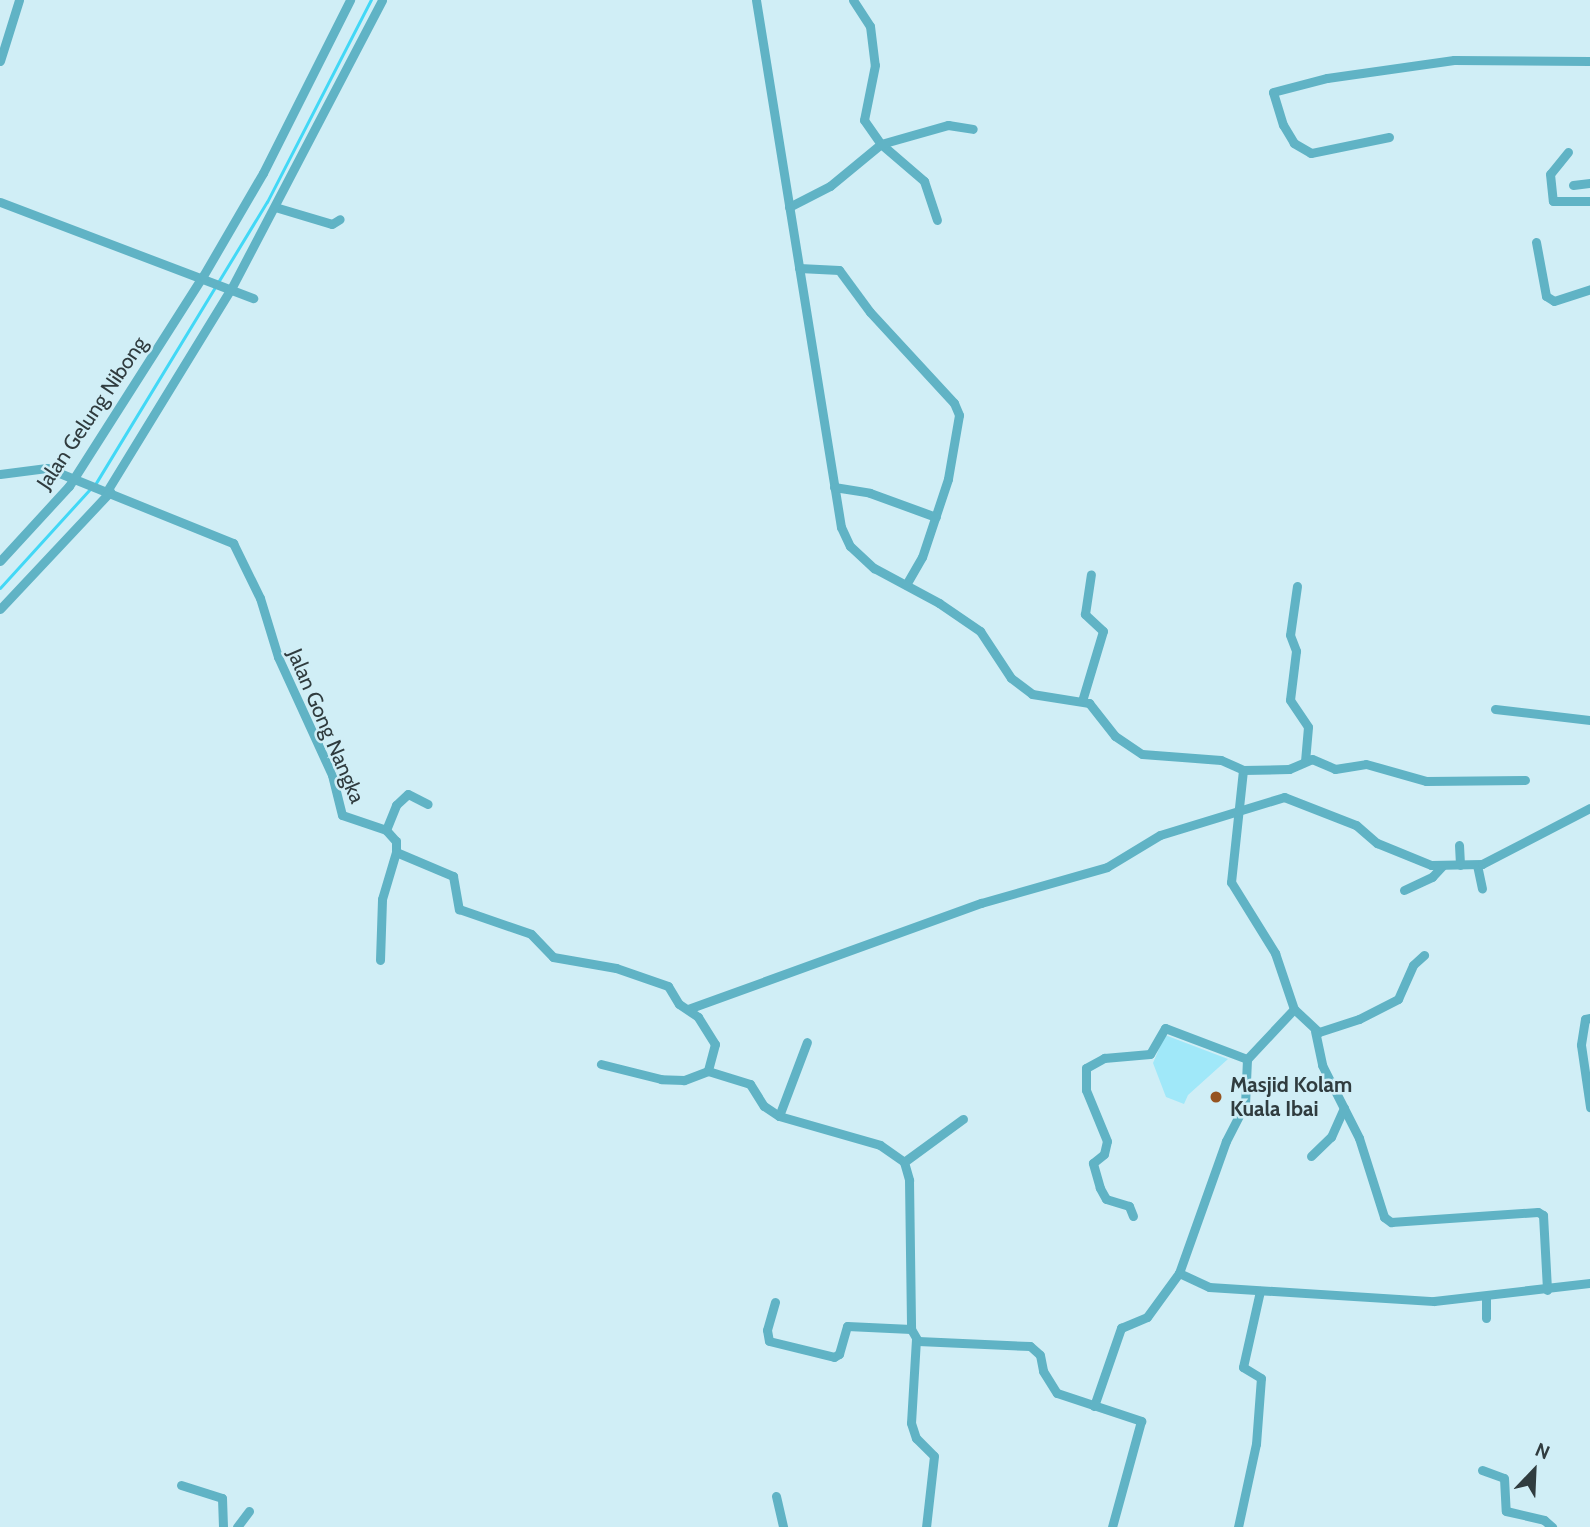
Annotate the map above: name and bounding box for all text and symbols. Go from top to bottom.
street label: Jalan Gelung Nibong [32,332,152,494]
street label: Jalan Gong Nangka [282,645,370,807]
place label: Masjid Kolam Kuala Ibai [1230,1072,1352,1122]
marker: Masjid Kolam Kuala Ibai [1208,1089,1224,1105]
north arrow [1499,1436,1569,1506]
text: N [1532,1438,1553,1464]

